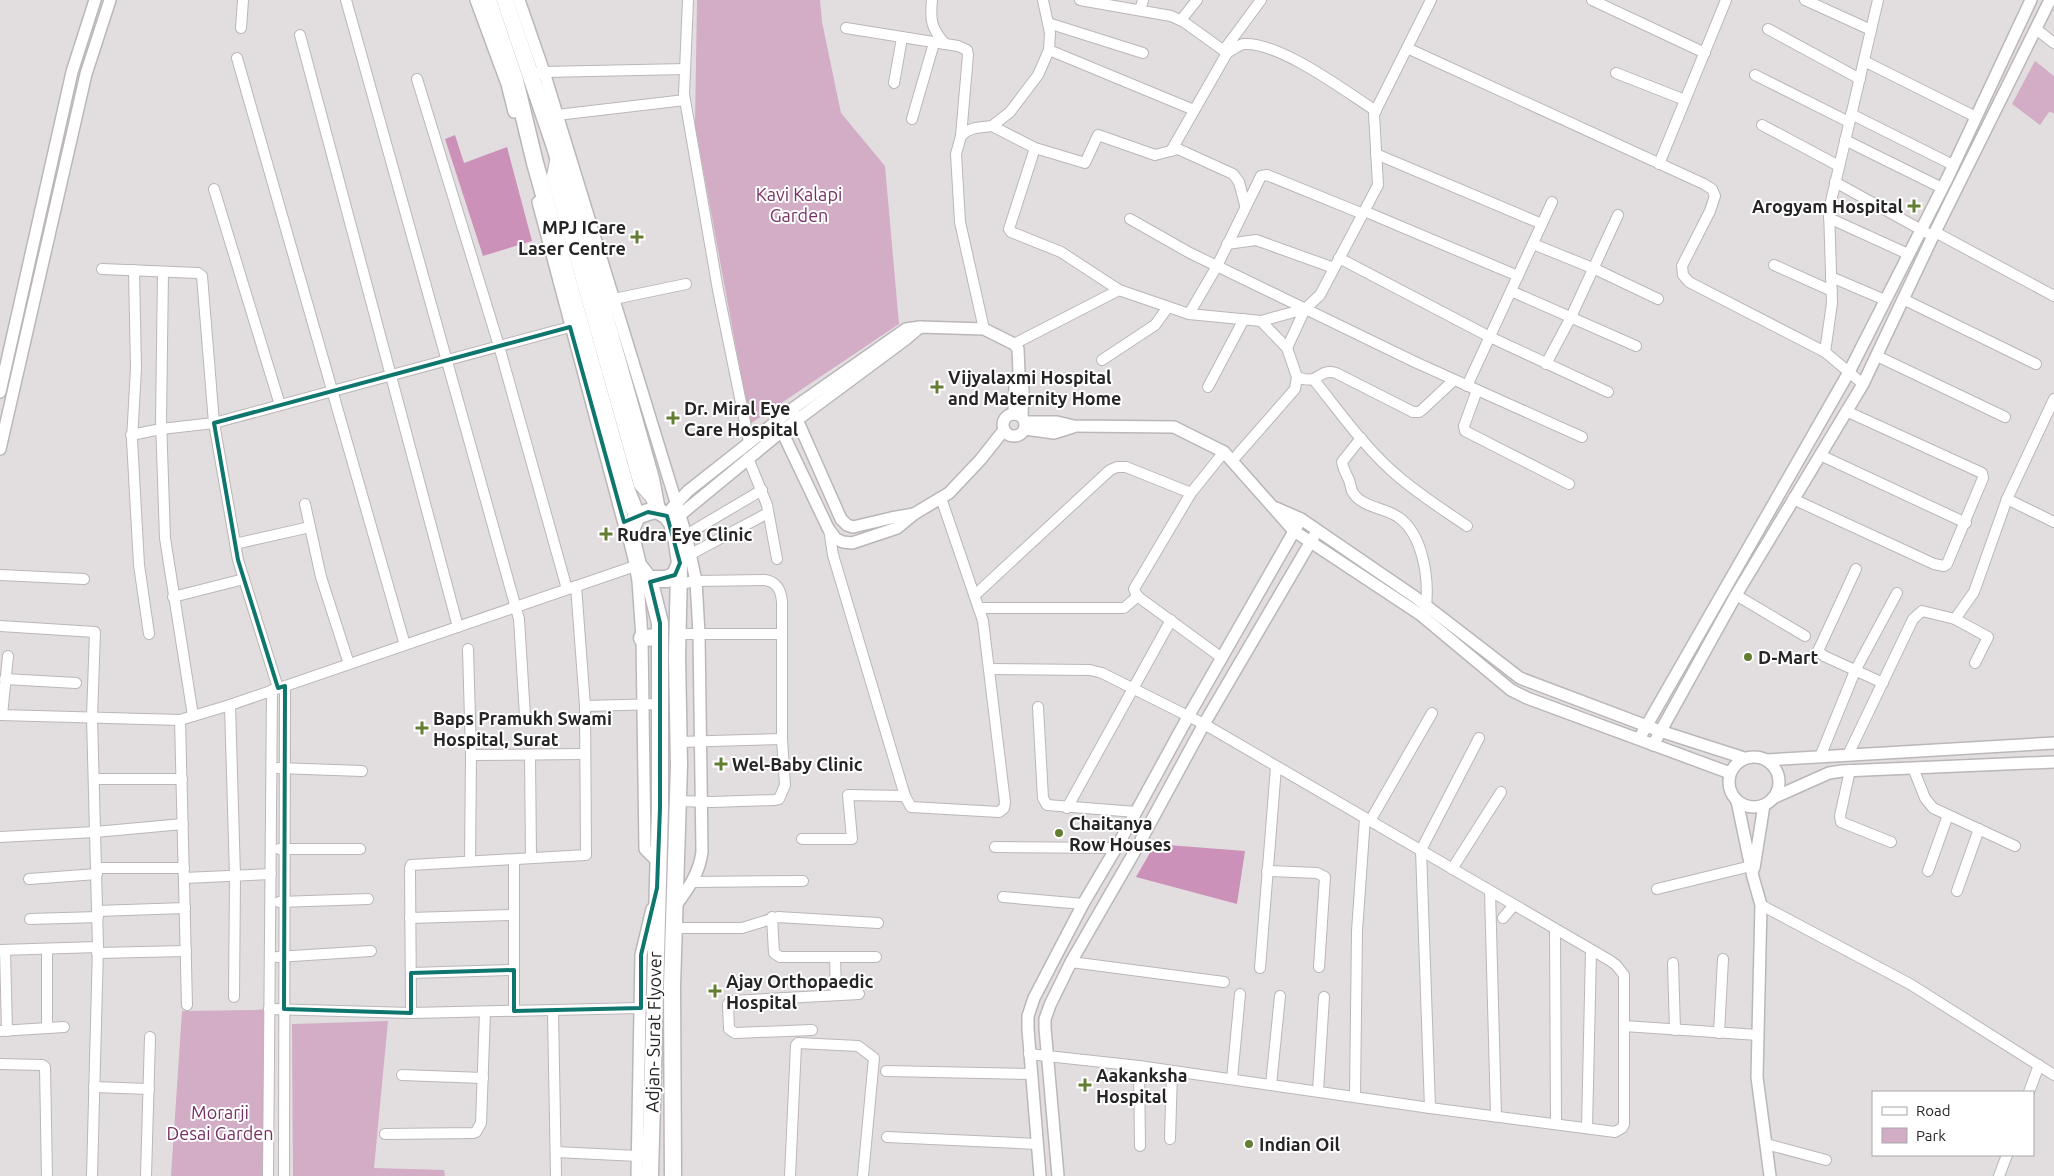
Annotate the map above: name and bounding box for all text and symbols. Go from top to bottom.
park label: Kavi Kalapi Garden [756,184,842,225]
place label: Arogyam Hospital [1752,196,1904,216]
marker: Arogyam Hospital [1907,199,1921,213]
place label: MPJ ICare Laser Centre [518,217,626,258]
marker: MPJ ICare Laser Centre [630,230,644,244]
place label: Vijyalaxmi Hospital and Maternity Home [948,367,1121,408]
marker: Vijyalaxmi Hospital and Maternity Home [930,380,944,394]
place label: Dr. Miral Eye Care Hospital [684,398,799,439]
marker: Dr. Miral Eye Care Hospital [666,411,680,425]
place label: Rudra Eye Clinic [617,524,752,544]
marker: Rudra Eye Clinic [599,527,613,541]
place label: D-Mart [1758,647,1818,667]
marker: D-Mart [1742,651,1754,663]
place label: Baps Pramukh Swami Hospital, Surat [433,708,612,749]
marker: Baps Pramukh Swami Hospital, Surat [415,721,429,735]
place label: Wel-Baby Clinic [732,754,863,774]
marker: Wel-Baby Clinic [714,757,728,771]
place label: Chaitanya Row Houses [1069,813,1171,854]
marker: Chaitanya Row Houses [1053,827,1065,839]
street label: Adjan- Surat Flyover [642,951,664,1113]
place label: Ajay Orthopaedic Hospital [726,971,873,1012]
marker: Ajay Orthopaedic Hospital [708,984,722,998]
place label: Aakanksha Hospital [1096,1065,1187,1106]
marker: Aakanksha Hospital [1078,1078,1092,1092]
legend [1872,1091,2034,1156]
park label: Morarji Desai Garden [167,1102,273,1143]
text: Road [1916,1102,1951,1119]
text: Park [1916,1127,1946,1144]
place label: Indian Oil [1259,1134,1340,1154]
marker: Indian Oil [1243,1138,1255,1150]

